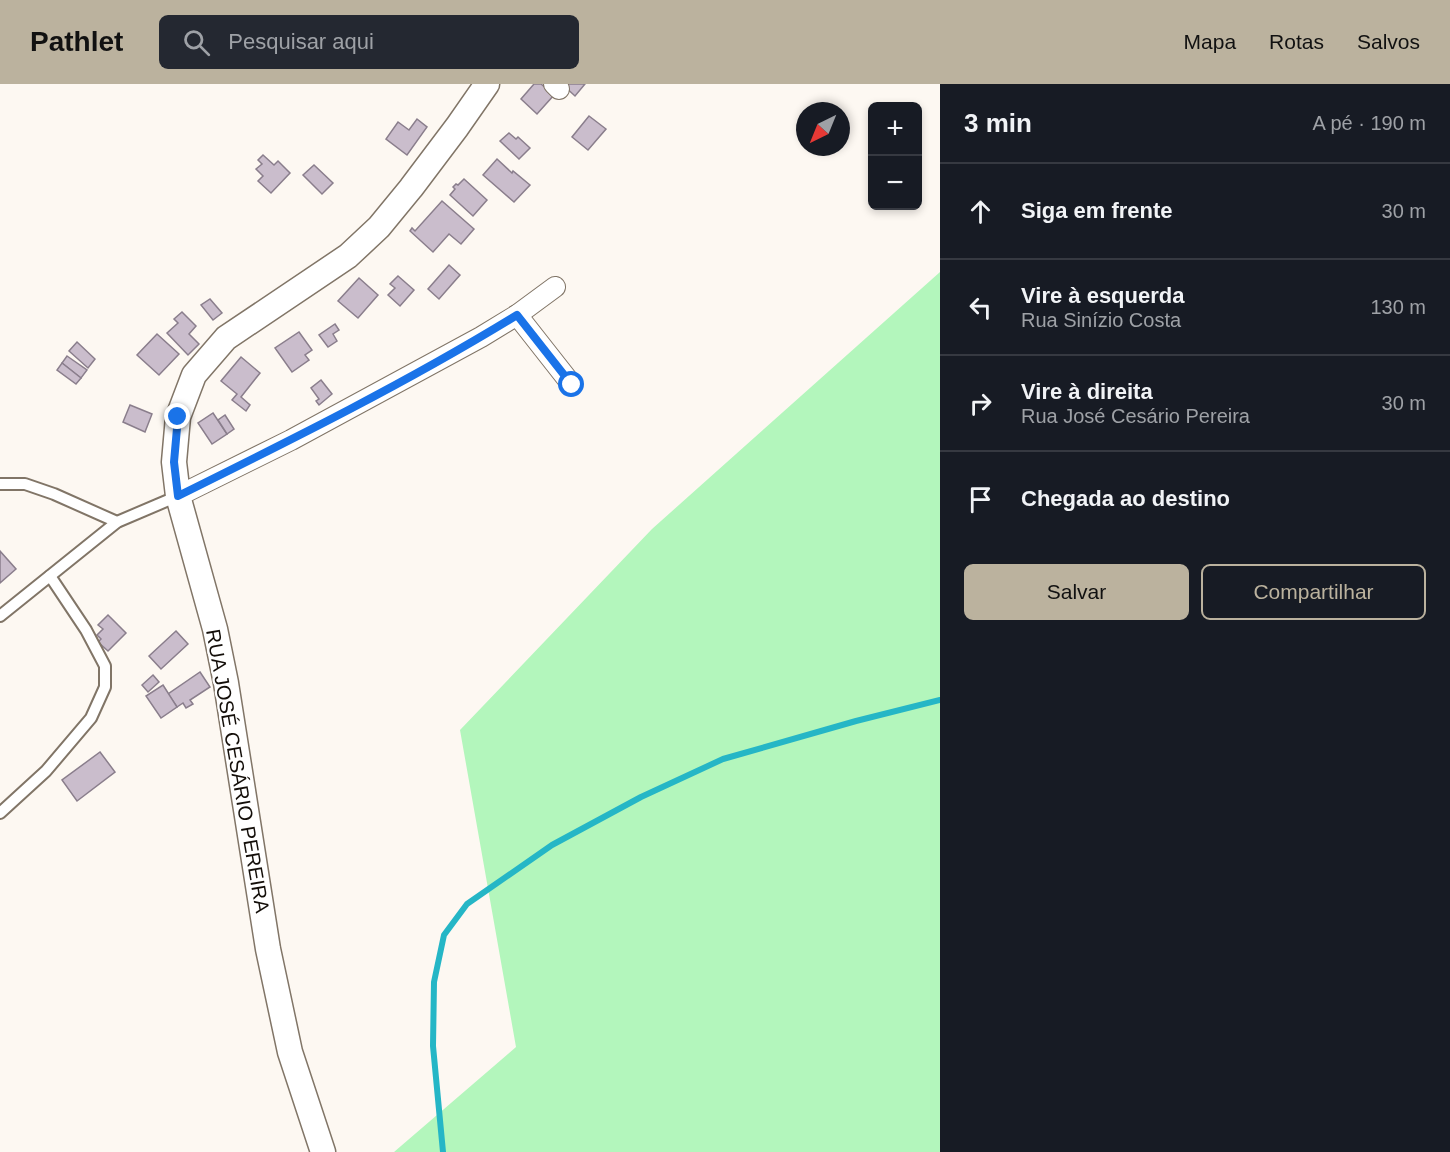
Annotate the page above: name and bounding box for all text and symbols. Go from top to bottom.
search box [159,15,579,69]
text: Pathlet [30,26,123,57]
icon: search [180,26,213,59]
text: Pesquisar aqui [228,29,374,54]
text: Mapa [1184,30,1236,53]
text: Rotas [1269,30,1324,53]
text: Salvos [1357,30,1420,53]
north arrow [796,102,850,156]
map controls [868,102,922,210]
button: + [868,102,922,156]
text: 3 min [964,108,1032,138]
text: A pé · 190 m [1313,112,1426,134]
button: − [868,156,922,210]
icon: ahead [964,195,997,228]
text: Siga em frente [1021,198,1173,223]
text: 30 m [1382,200,1426,222]
text: Vire à esquerda [1021,283,1184,308]
icon: left [964,291,997,324]
text: 130 m [1370,296,1426,318]
text: Rua Sinízio Costa [1021,309,1181,331]
route start [558,371,584,397]
text: Vire à direita [1021,379,1153,404]
icon: right [964,387,997,420]
text: 30 m [1382,392,1426,414]
route end [164,403,190,429]
text: Rua José Cesário Pereira [1021,405,1250,427]
icon: arrive [964,483,997,516]
text: Chegada ao destino [1021,486,1230,511]
button: Salvar [964,564,1189,620]
button: Compartilhar [1201,564,1426,620]
street label: RUA JOSÉ CESÁRIO PEREIRA [202,627,274,915]

